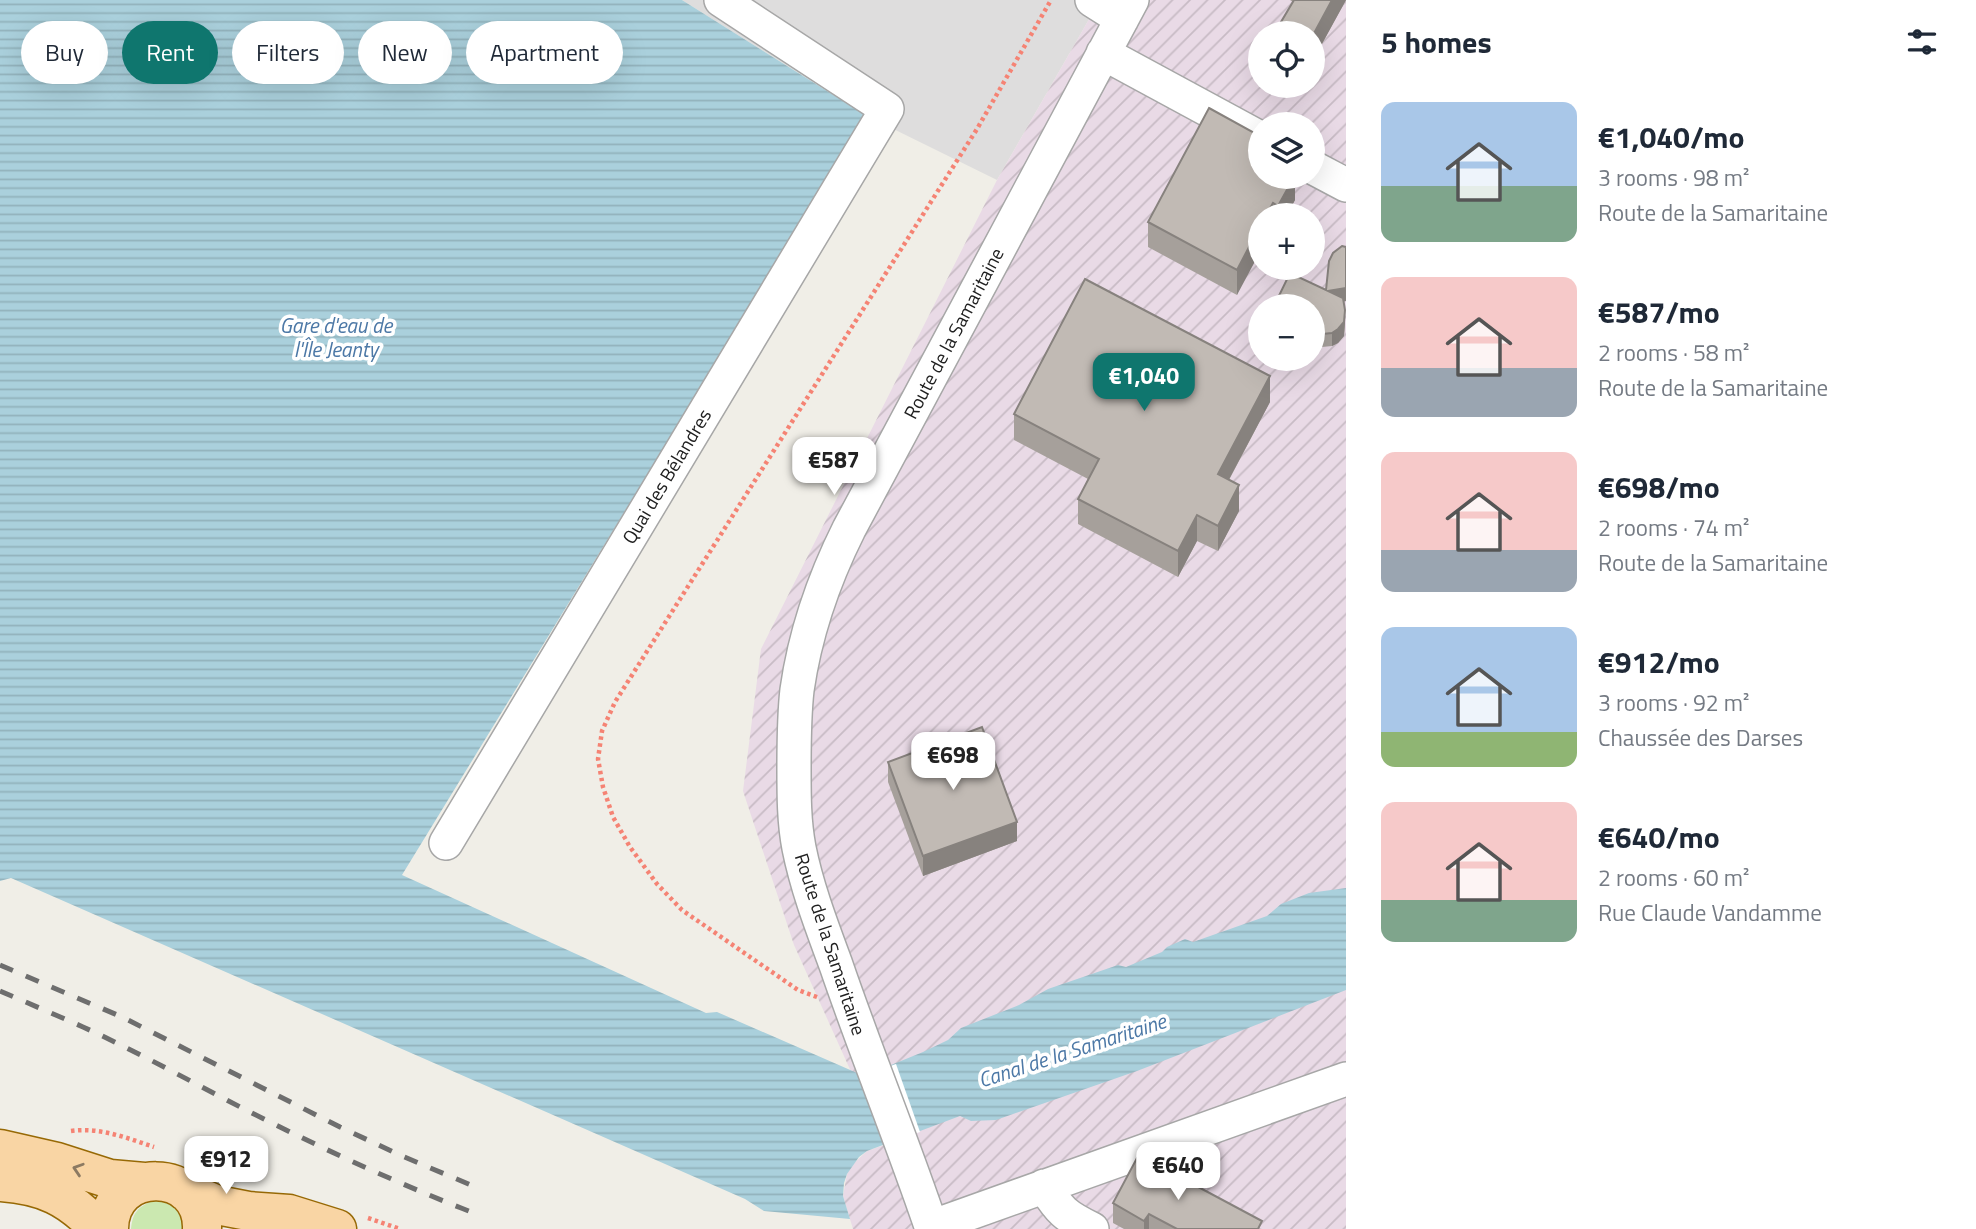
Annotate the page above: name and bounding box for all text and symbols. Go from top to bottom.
text: 5 homes [1381,19,1492,65]
chip: Buy [21,21,108,84]
chip: Rent [122,21,218,84]
chip: Filters [232,21,344,84]
chip: New [358,21,452,84]
chip: Apartment [466,21,623,84]
map controls [1248,21,1325,371]
button: locate [1248,21,1325,98]
icon: filters [1903,23,1941,61]
button: layers [1248,112,1325,189]
text: €1,040/mo [1598,114,1744,160]
icon: home [1437,130,1521,214]
text: 3 rooms · 98 m² [1598,160,1749,195]
text: Route de la Samaritaine [1598,195,1828,230]
button: + [1248,203,1325,280]
street label: Route de la Samaritaine [896,242,1010,424]
text: €587/mo [1598,289,1720,335]
button: − [1248,294,1325,371]
icon: home [1437,305,1521,389]
water label: Gare d'eau de l'Île Jeanty [280,309,393,365]
text: 2 rooms · 58 m² [1598,335,1749,370]
pin: €1,040 [1087,354,1201,413]
text: €1,040 [1109,358,1179,393]
text: Route de la Samaritaine [1598,370,1828,405]
street label: Quai des Bélandres [614,403,718,549]
pin: €587 [793,438,875,497]
text: €587 [808,442,860,477]
text: €698/mo [1598,464,1720,510]
icon: home [1437,480,1521,564]
text: 2 rooms · 74 m² [1598,510,1749,545]
text: Route de la Samaritaine [1598,545,1828,580]
text: €912/mo [1598,639,1720,685]
icon: home [1437,655,1521,739]
text: 3 rooms · 92 m² [1598,685,1749,720]
text: Chaussée des Darses [1598,720,1803,755]
pin: €698 [912,732,994,792]
text: €698 [927,737,979,772]
text: €640/mo [1598,814,1720,860]
icon: home [1437,830,1521,914]
street label: Route de la Samaritaine [788,849,874,1039]
text: 2 rooms · 60 m² [1598,860,1749,895]
text: Rue Claude Vandamme [1598,895,1822,930]
water label: Canal de la Samaritaine [974,1004,1171,1095]
pin: €912 [185,1136,267,1196]
text: €912 [200,1141,252,1176]
pin: €640 [1137,1142,1219,1202]
text: €640 [1152,1147,1204,1182]
one-way arrow [72,1163,85,1177]

